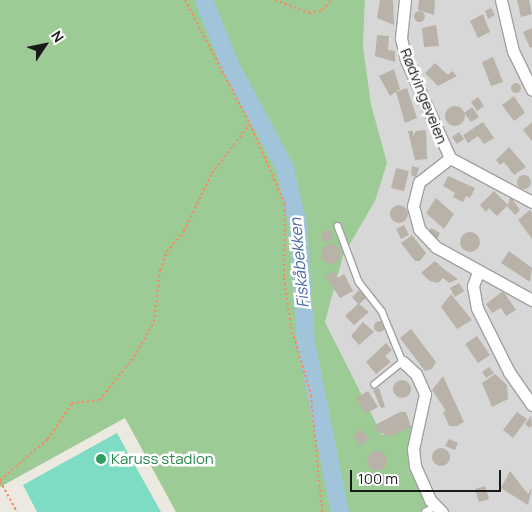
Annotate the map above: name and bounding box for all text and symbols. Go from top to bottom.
north arrow [20,20,70,70]
text: N [47,27,69,46]
street label: Rødvingeveien [397,46,451,146]
water label: Fiskåbekken [286,217,312,309]
place label: Karuss stadion [111,450,214,468]
marker: Karuss stadion [95,453,107,465]
scale bar [352,460,503,492]
text: 100 m [358,468,398,489]

